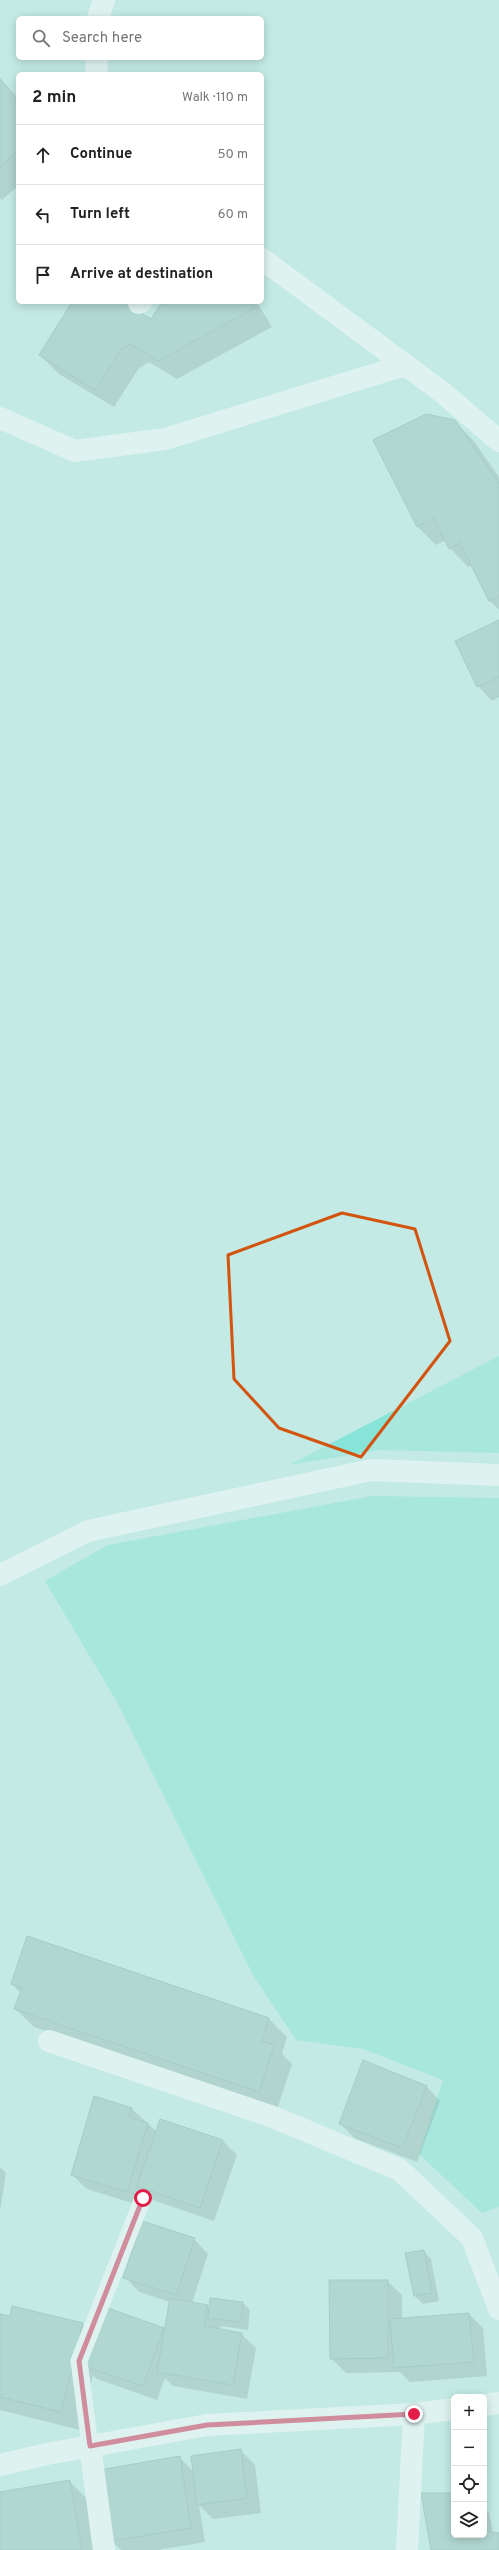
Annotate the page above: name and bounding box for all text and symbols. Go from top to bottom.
search box [16,16,264,60]
icon: search [30,27,52,49]
text: Search here [62,29,142,48]
text: 2 min [32,87,76,109]
text: Walk · 110 m [182,90,248,106]
icon: ahead [32,144,54,166]
text: Continue [70,145,132,164]
text: 50 m [218,147,248,163]
icon: left [32,204,54,226]
text: Turn left [70,205,130,224]
text: 60 m [218,207,248,223]
icon: arrive [32,264,54,286]
text: Arrive at destination [70,265,213,284]
route start [134,2189,152,2207]
map controls [451,2394,487,2538]
button: + [451,2394,487,2430]
route end [405,2405,423,2423]
button: − [451,2430,487,2466]
button: locate [451,2466,487,2502]
button: layers [451,2502,487,2538]

